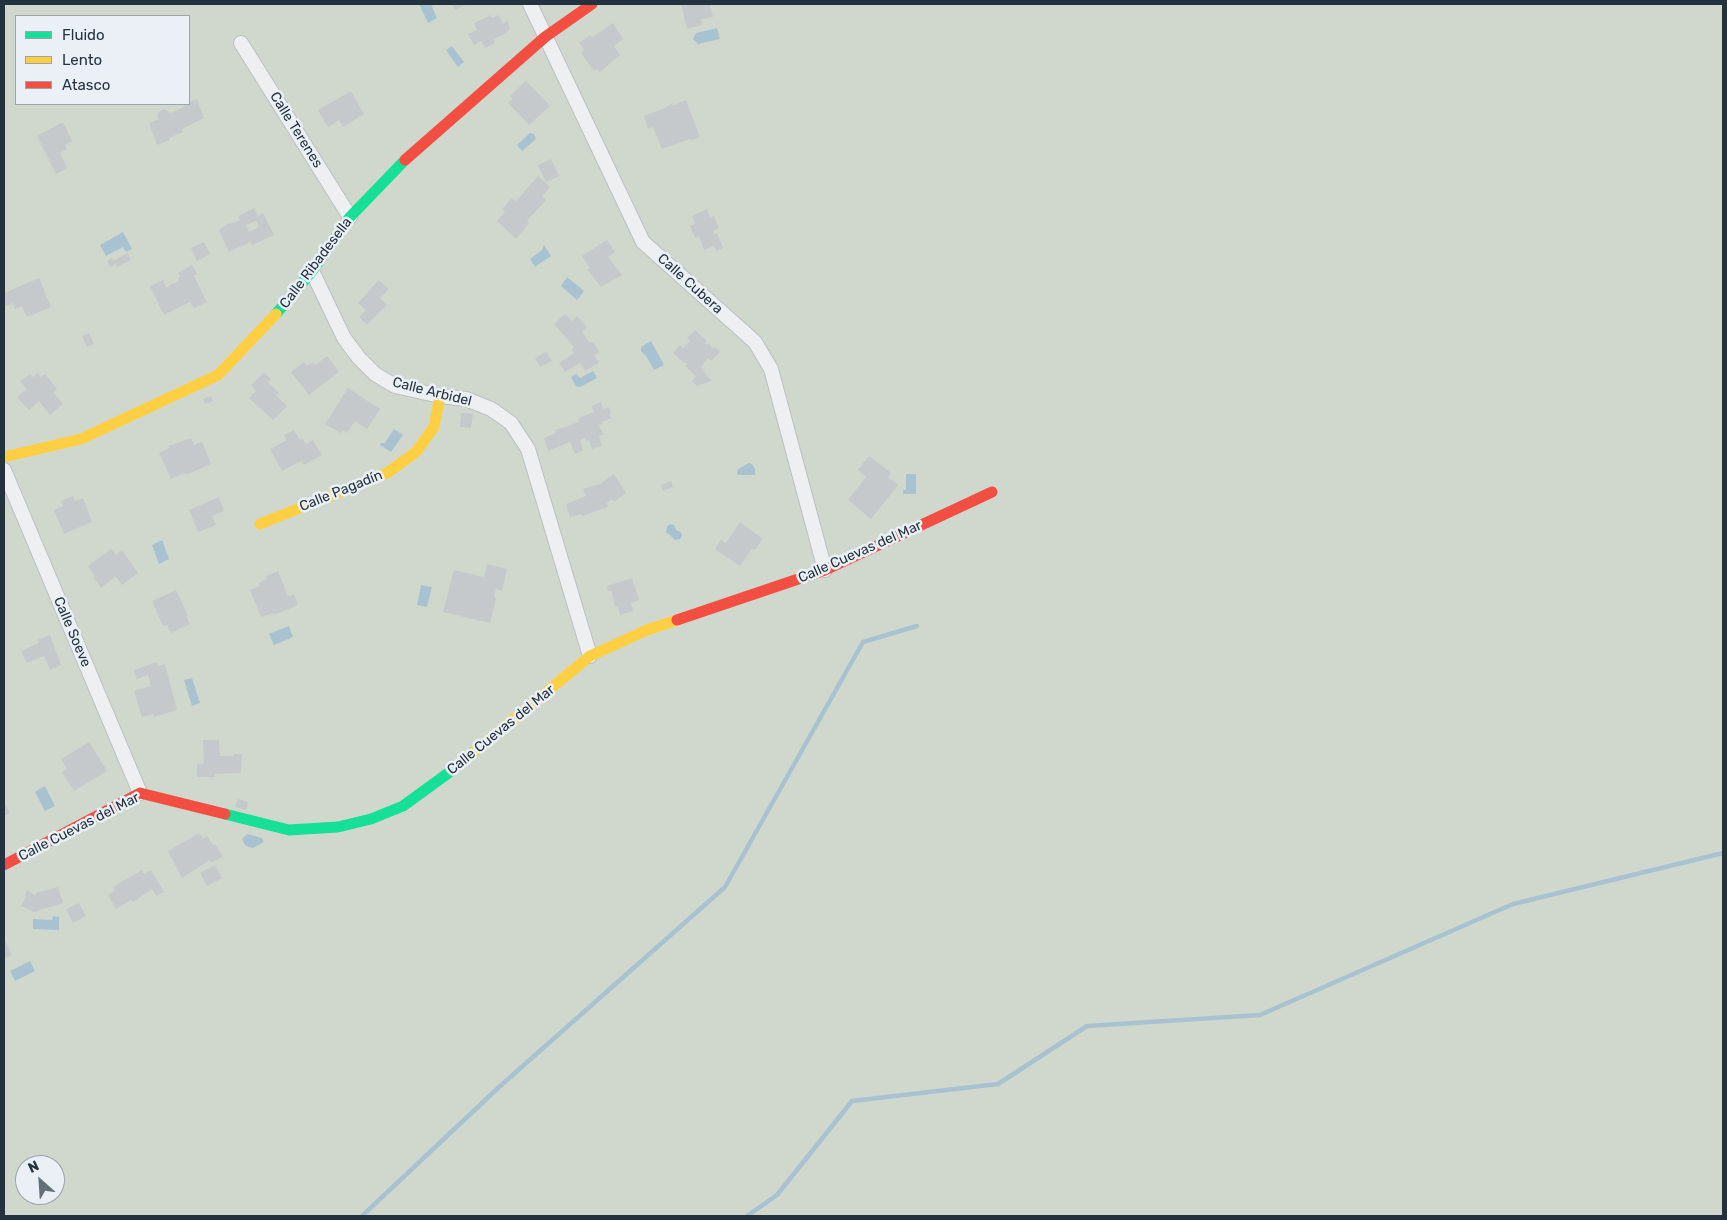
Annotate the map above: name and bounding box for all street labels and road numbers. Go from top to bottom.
street label: Calle Terenes [266,89,326,171]
street label: Calle Ribadesella [276,214,356,312]
street label: Calle Cubera [654,250,726,318]
street label: Calle Arbidel [391,374,473,410]
street label: Calle Pagadín [297,467,385,515]
street label: Calle Cuevas del Mar [796,517,924,587]
street label: Calle Soeve [50,594,94,670]
street label: Calle Cuevas del Mar [444,681,558,779]
street label: Calle Cuevas del Mar [16,789,142,865]

